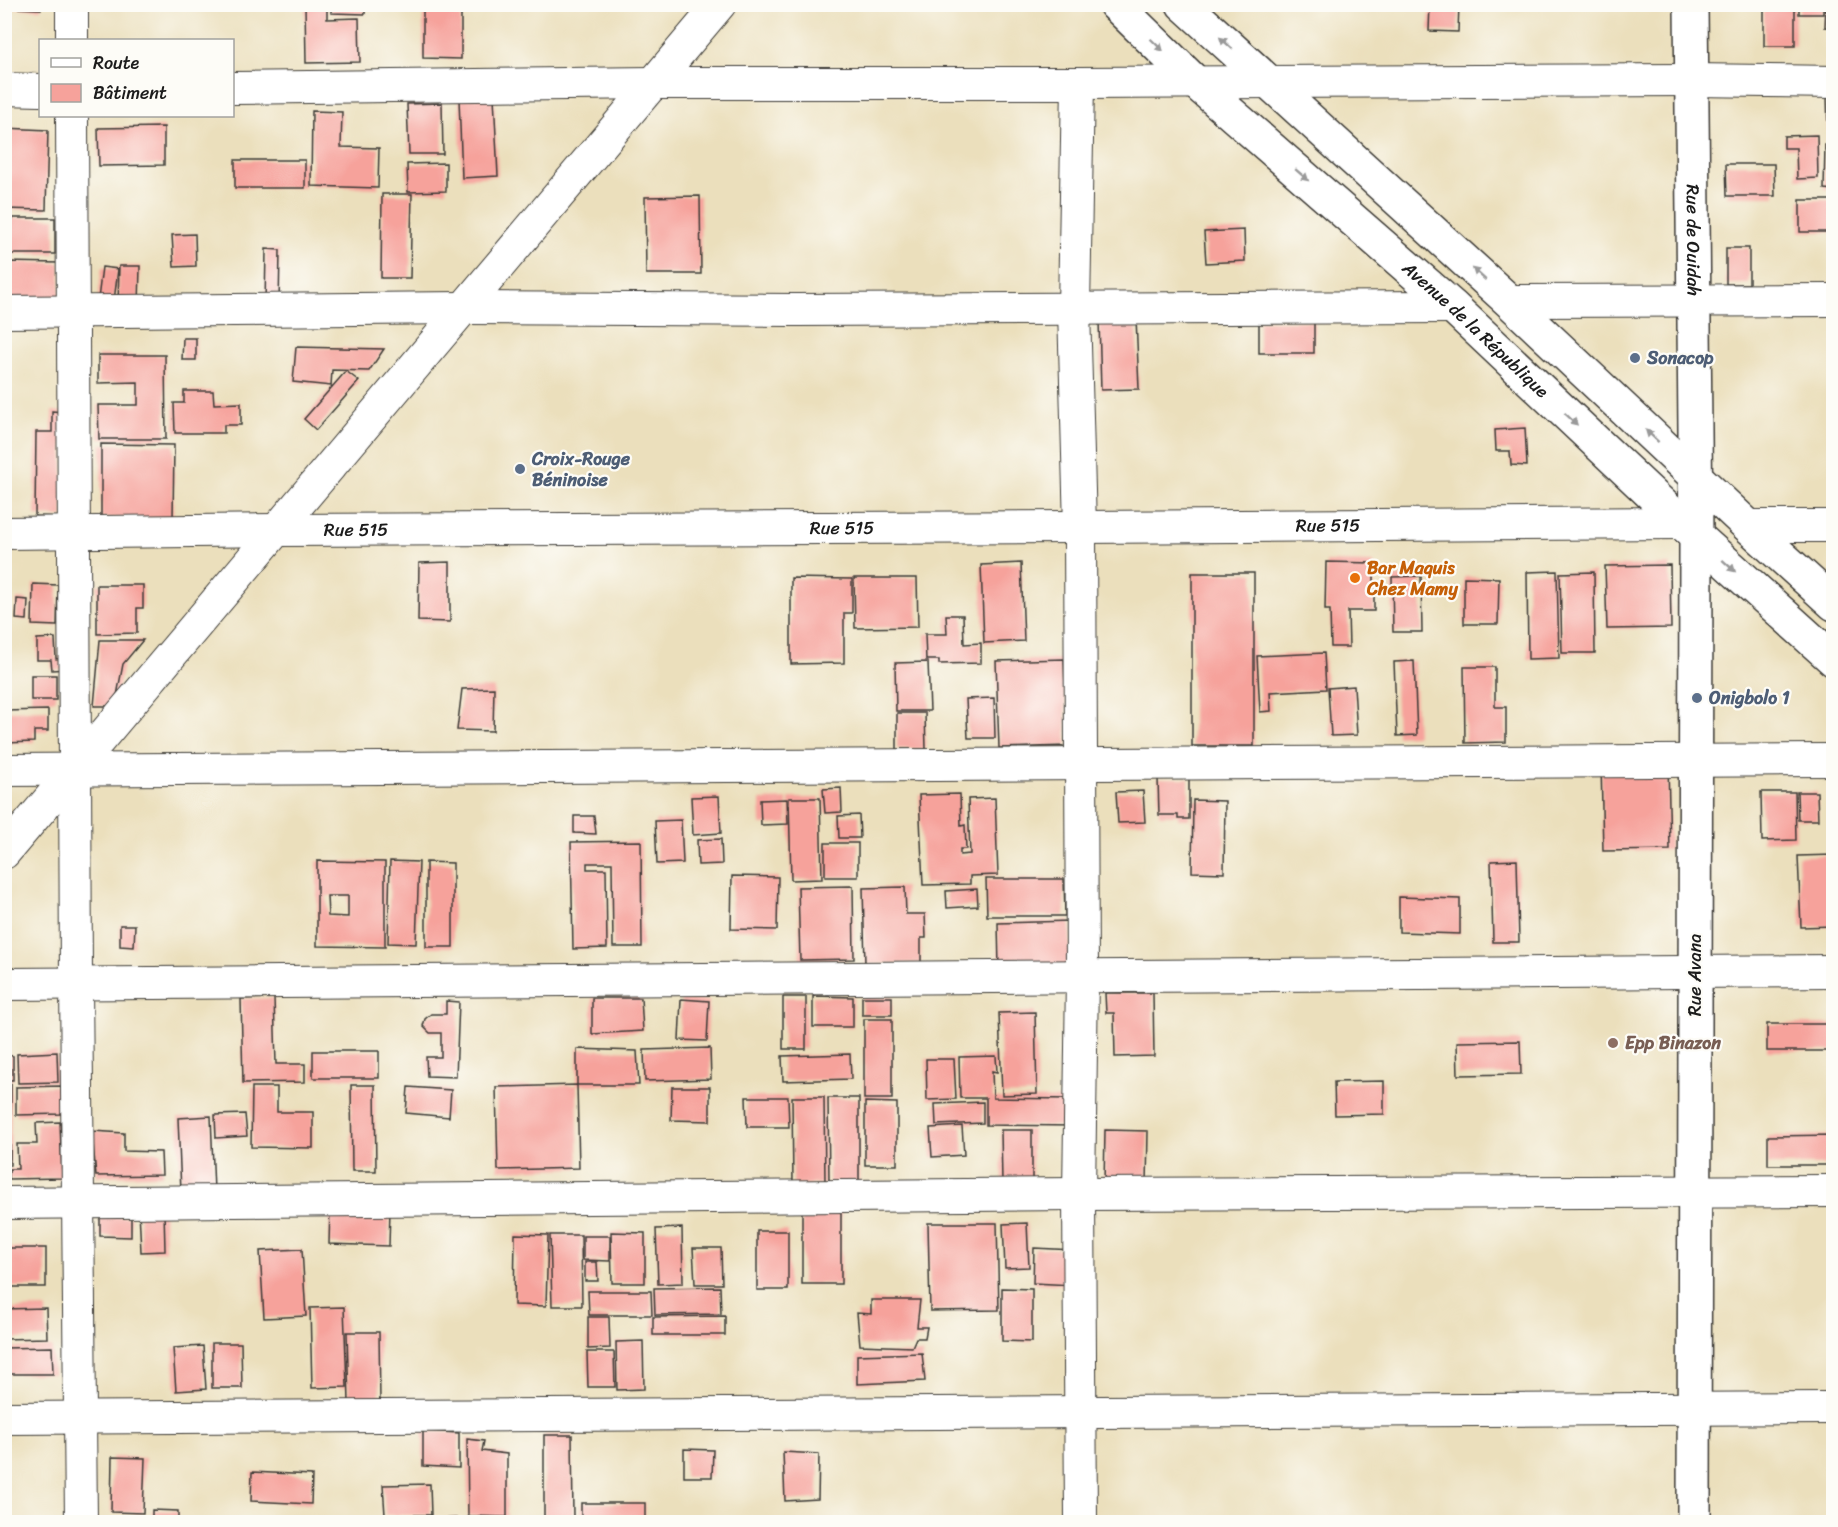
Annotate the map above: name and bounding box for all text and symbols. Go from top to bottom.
one-way arrow [1219,37,1234,50]
one-way arrow [1149,38,1164,52]
legend [39,39,234,117]
text: Route [93,47,140,79]
text: Bâtiment [93,77,167,109]
one-way arrow [1294,168,1309,181]
street label: Rue de Ouidah [1677,184,1710,296]
street label: Avenue de la République [1394,253,1557,406]
one-way arrow [1471,267,1486,281]
place label: Sonacop [1646,342,1714,374]
marker: Sonacop [1628,351,1642,365]
one-way arrow [1564,411,1578,425]
one-way arrow [1645,429,1659,443]
place label: Croix-Rouge Béninoise [531,443,631,496]
marker: Croix-Rouge Béninoise [513,462,527,476]
street label: Rue 515 [1296,509,1360,542]
street label: Rue 515 [810,512,874,544]
street label: Rue 515 [324,514,388,546]
place label: Bar Maquis Chez Mamy [1366,552,1458,605]
one-way arrow [1721,559,1736,572]
marker: Bar Maquis Chez Mamy [1348,571,1362,585]
place label: Onigbolo 1 [1709,682,1790,714]
marker: Onigbolo 1 [1690,691,1704,705]
street label: Rue Avana [1679,934,1711,1016]
place label: Epp Binazon [1625,1027,1721,1059]
marker: Epp Binazon [1606,1036,1620,1050]

